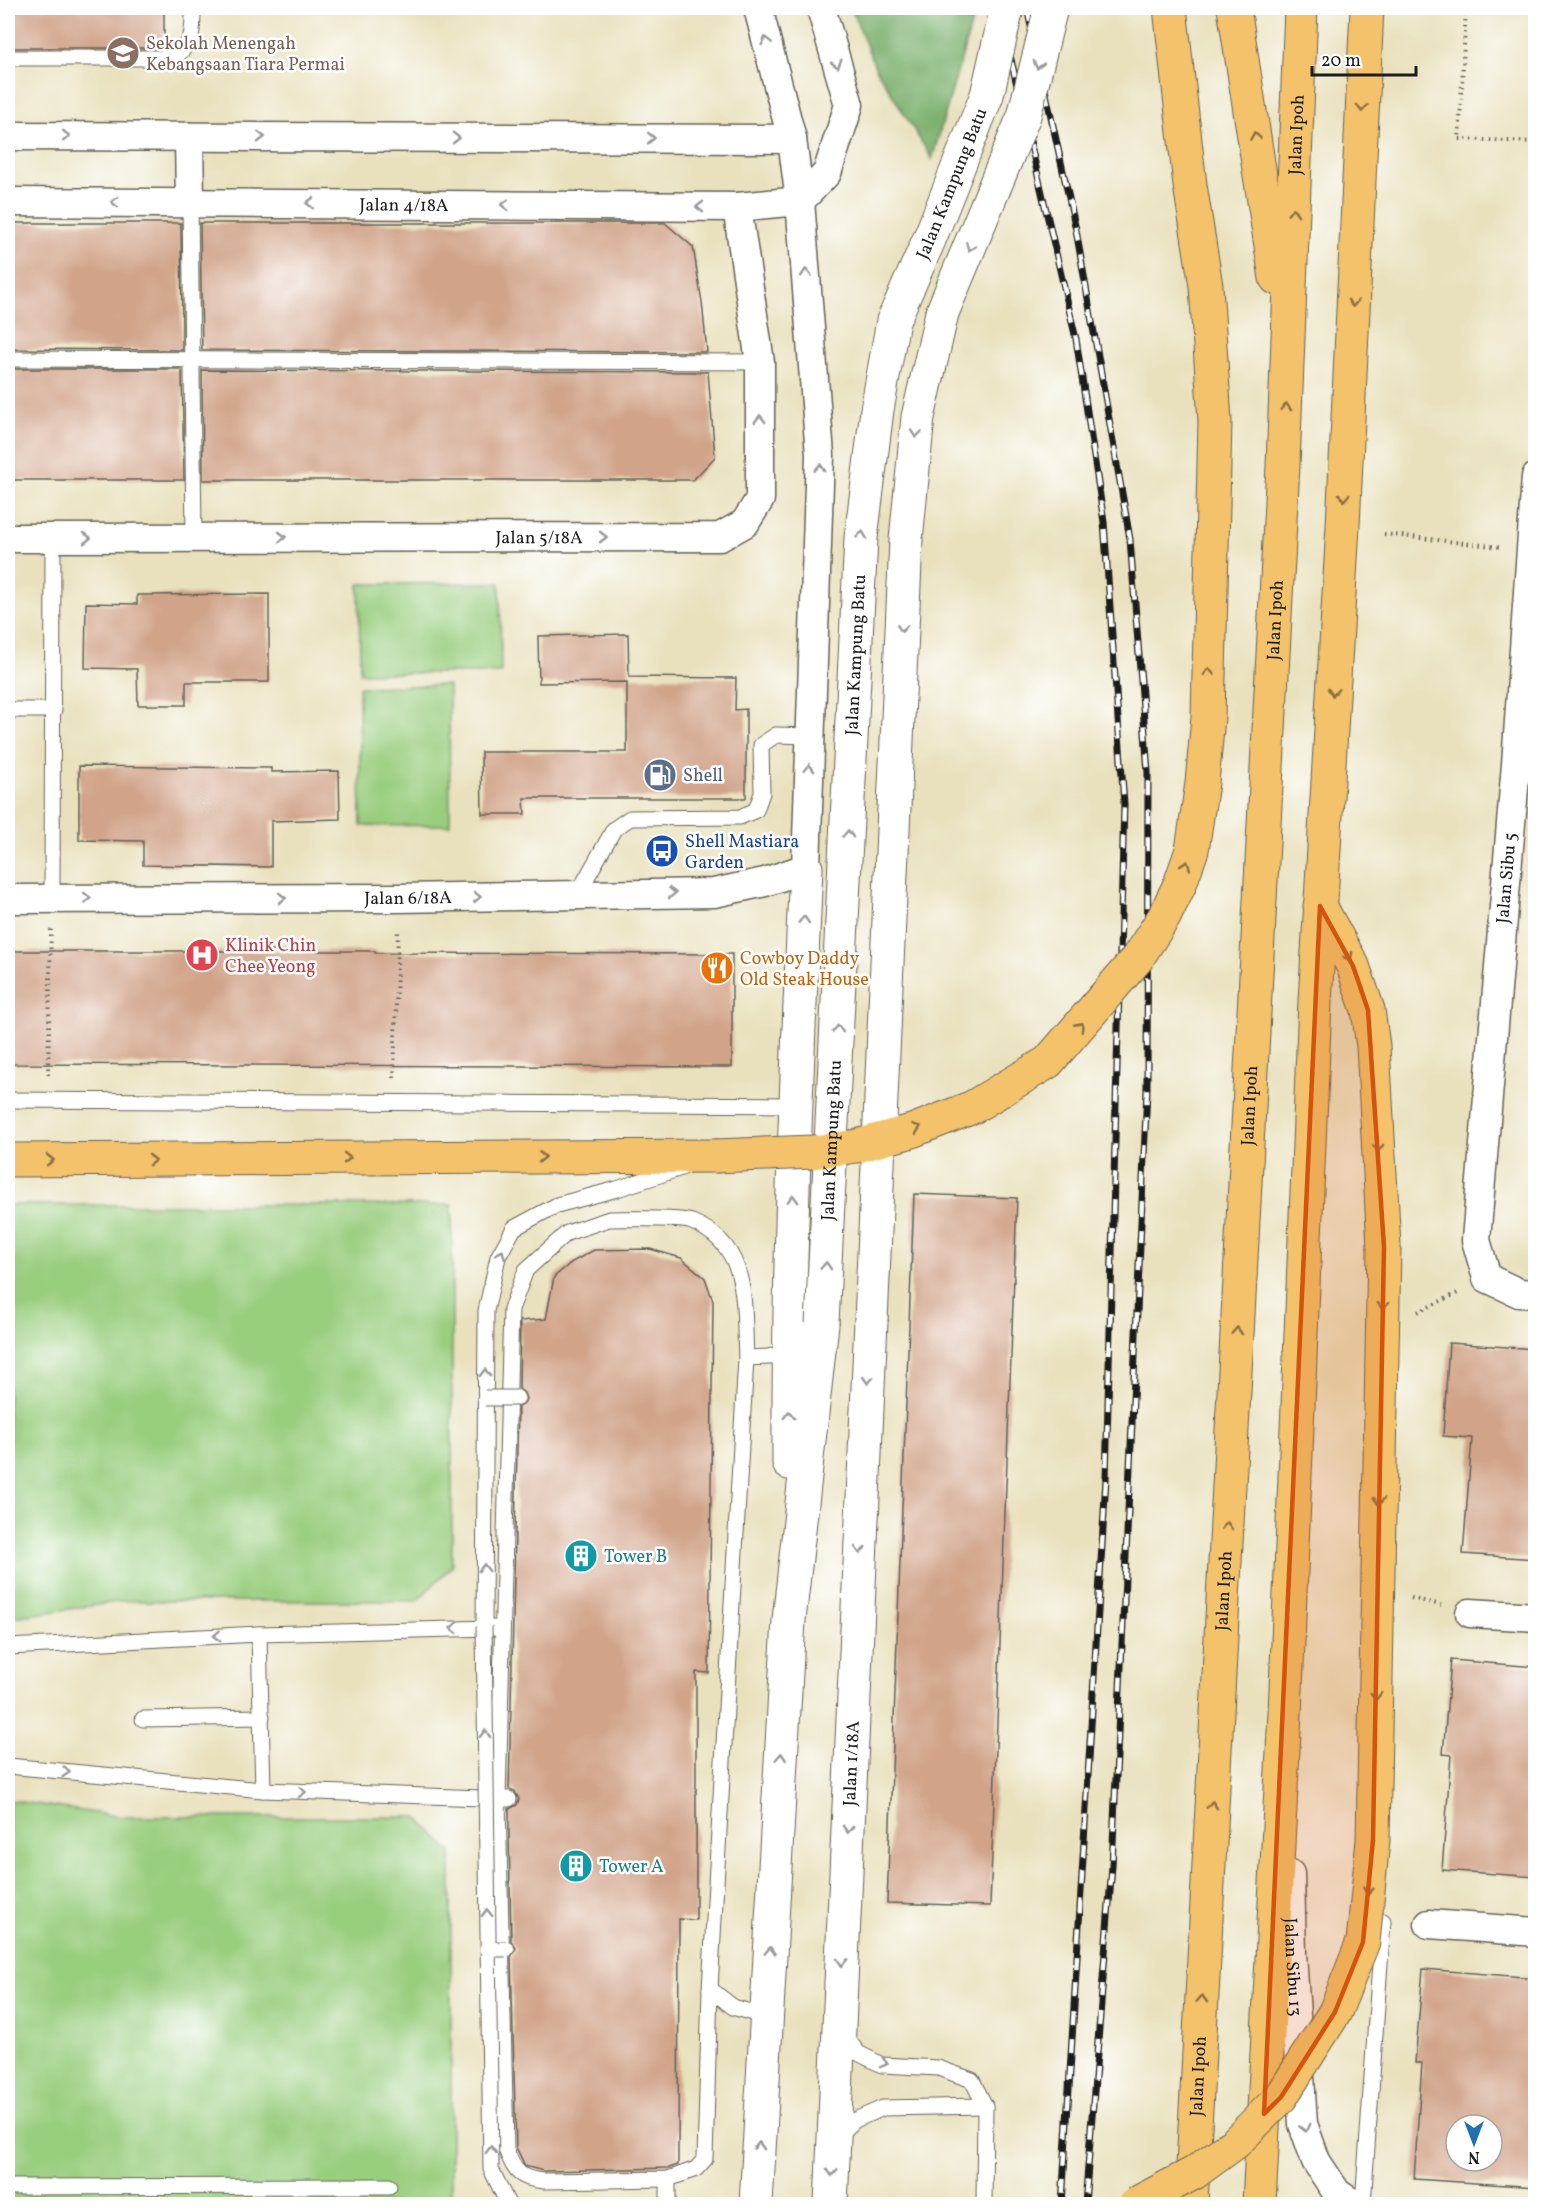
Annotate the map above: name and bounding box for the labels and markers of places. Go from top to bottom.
place label: Sekolah Menengah Kebangsaan Tiara Permai [146,32,345,78]
school or university icon: Sekolah Menengah Kebangsaan Tiara Permai [105,35,141,71]
fuel station icon: Shell [642,757,678,793]
place label: Shell [683,764,723,789]
place label: Shell Mastiara Garden [685,830,799,876]
bus stop icon: Shell Mastiara Garden [644,833,680,869]
place label: Klinik Chin Chee Yeong [225,934,316,980]
hospital icon: Klinik Chin Chee Yeong [184,937,220,973]
place label: Cowboy Daddy Old Steak House [740,947,869,993]
restaurant icon: Cowboy Daddy Old Steak House [699,950,735,986]
building icon: Tower B [563,1538,599,1574]
place label: Tower B [604,1545,667,1570]
building icon: Tower A [558,1848,594,1884]
place label: Tower A [599,1855,664,1880]

